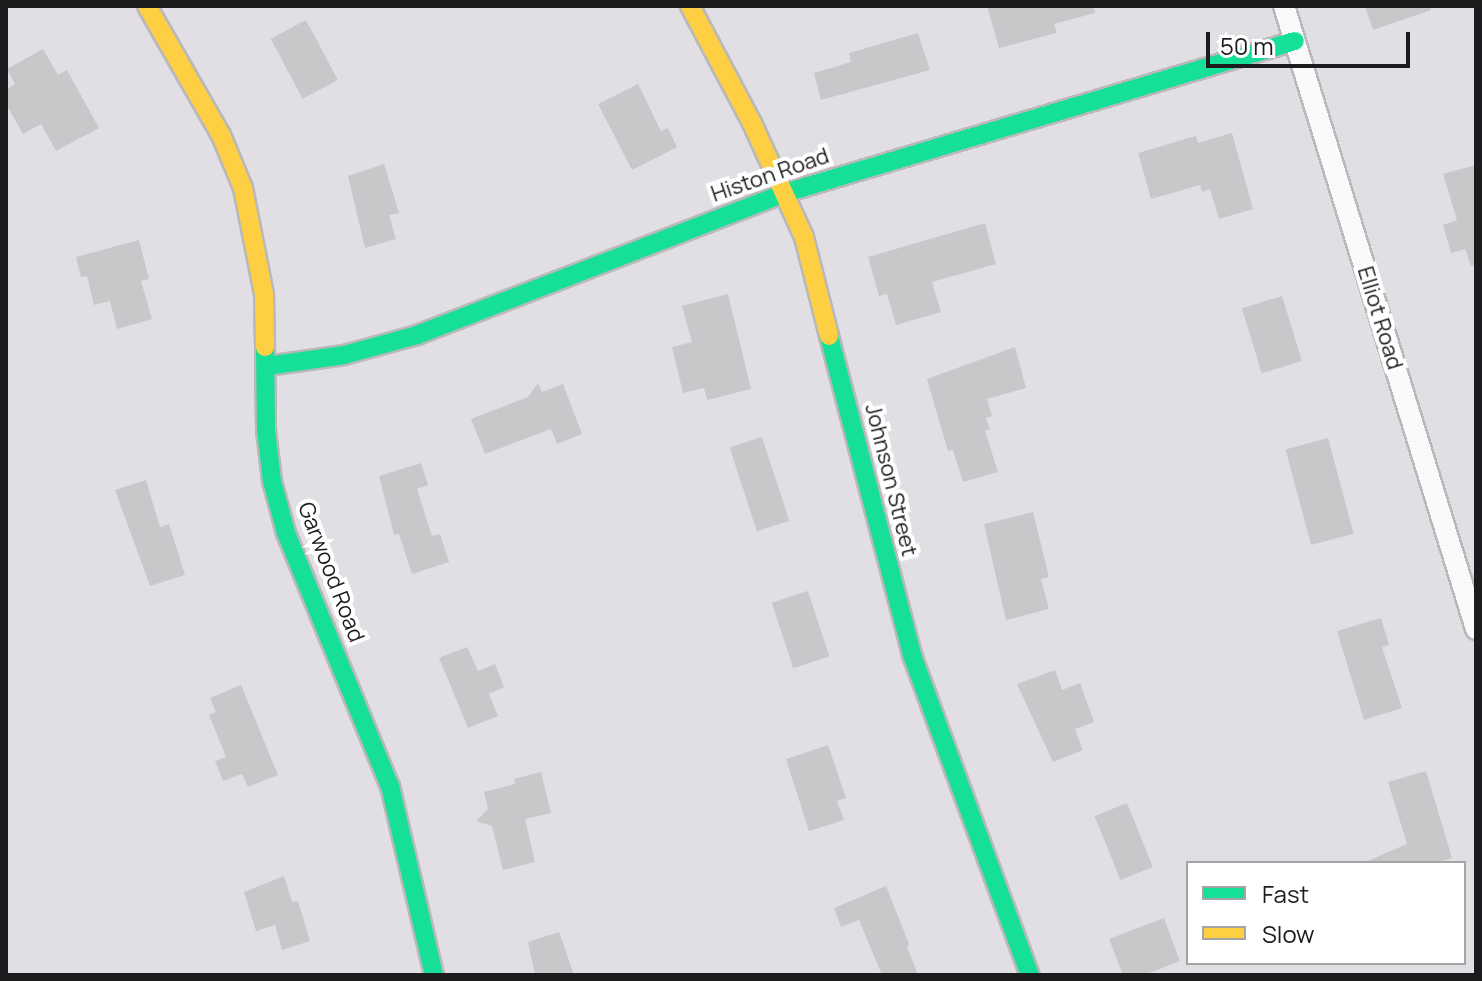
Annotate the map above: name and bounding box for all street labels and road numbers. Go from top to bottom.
street label: Histon Road [708,143,832,207]
street label: Elliot Road [1352,263,1408,373]
street label: Johnson Street [859,401,923,559]
street label: Garwood Road [292,498,370,646]

